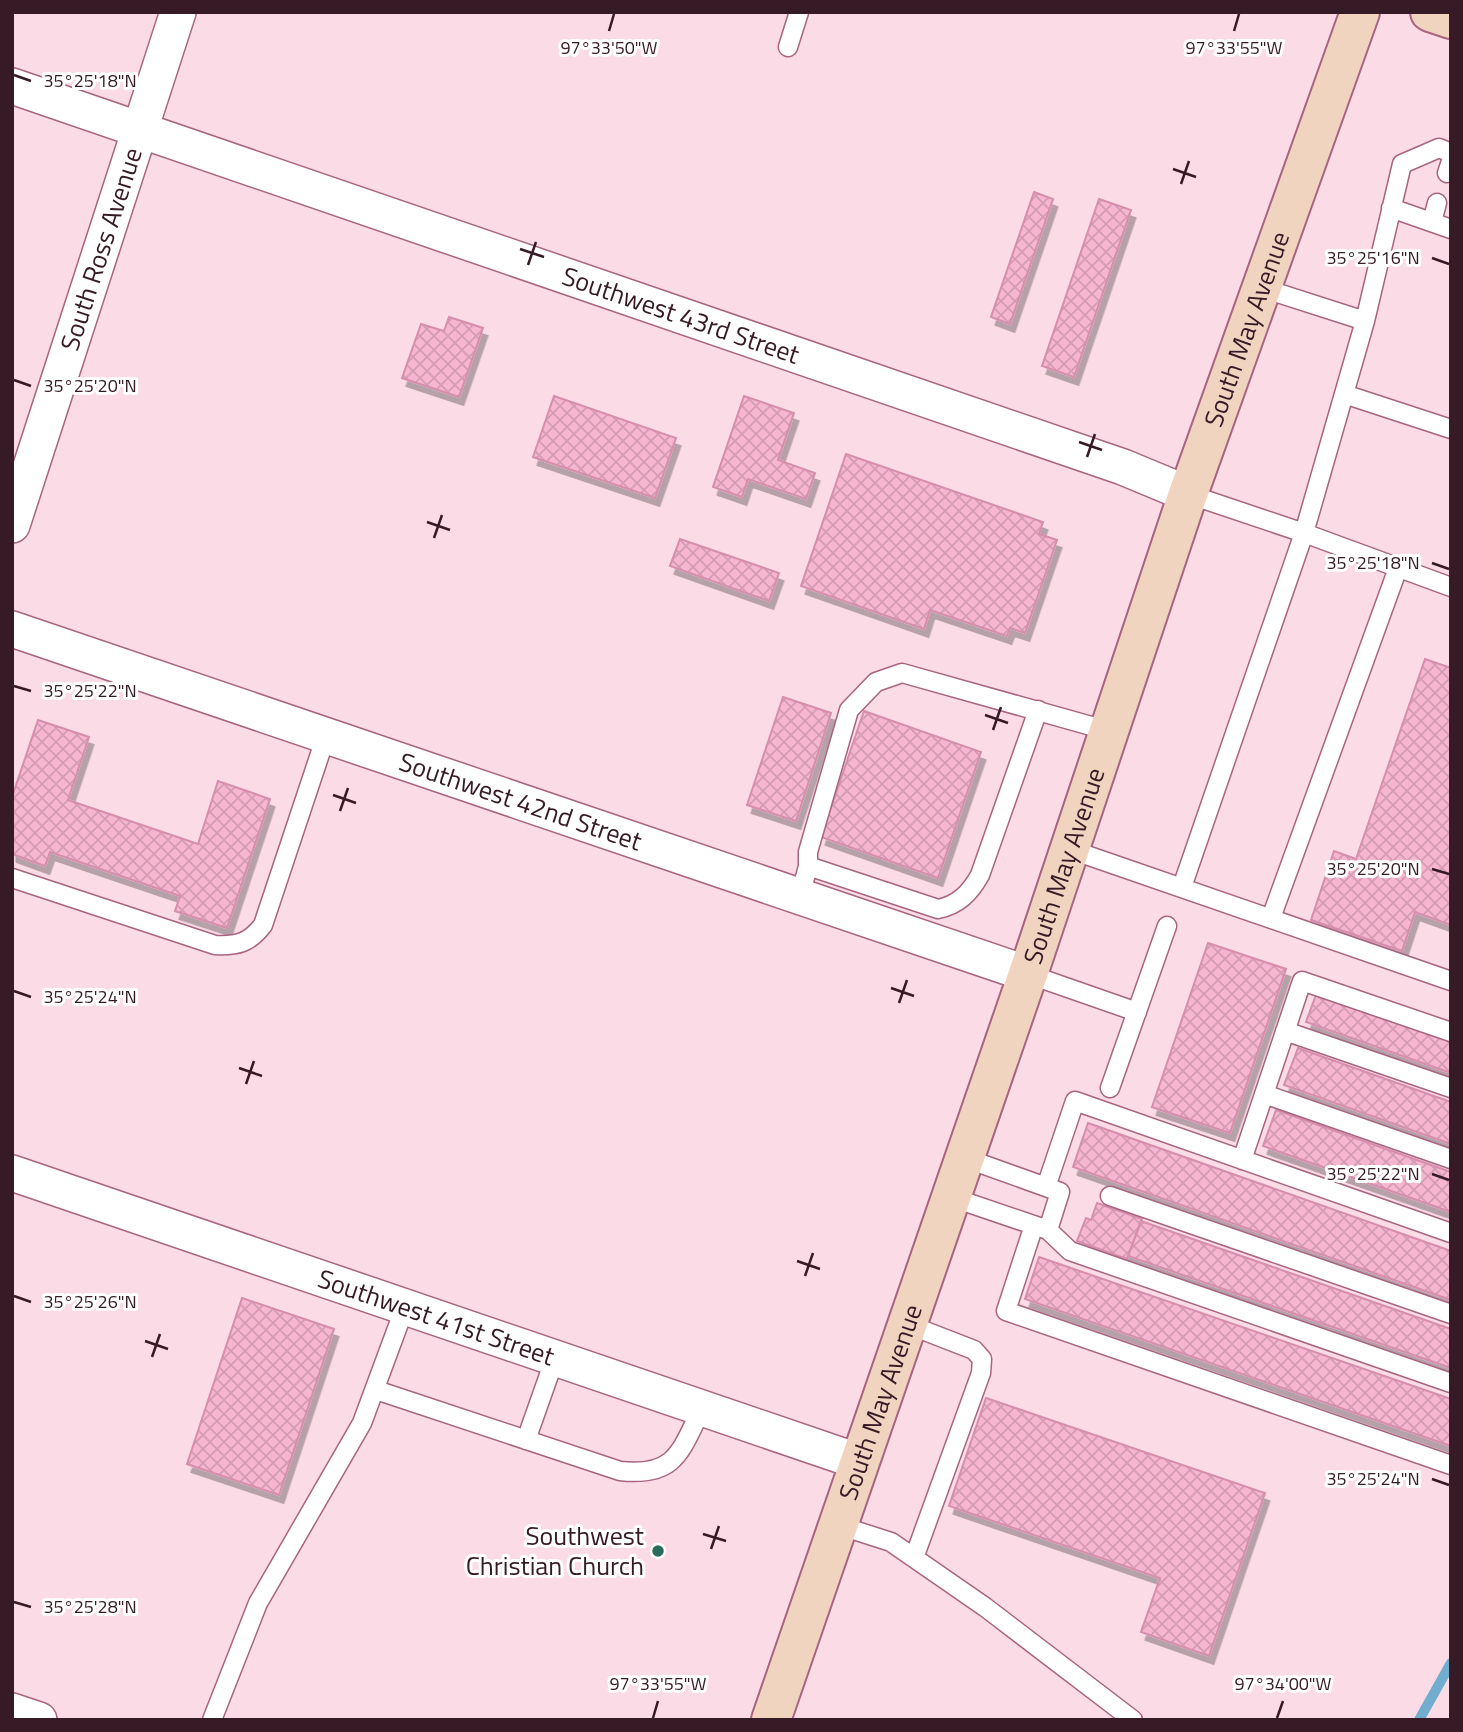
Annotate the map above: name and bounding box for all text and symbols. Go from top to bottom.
text: 97°33'50"W [561,34,658,61]
text: 97°33'55"W [1186,34,1283,61]
text: 35°25'18"N [43,67,137,94]
street label: South Ross Avenue [50,142,152,355]
street label: South May Avenue [1194,226,1299,432]
text: 35°25'16"N [1326,244,1420,271]
street label: Southwest 43rd Street [557,256,805,374]
text: 35°25'20"N [43,372,137,399]
text: 35°25'18"N [1326,549,1420,576]
text: 35°25'22"N [43,677,137,704]
street label: Southwest 42nd Street [394,742,647,861]
street label: South May Avenue [1013,762,1114,969]
text: 35°25'20"N [1326,855,1420,882]
text: 35°25'24"N [43,983,137,1010]
text: 35°25'22"N [1326,1160,1420,1187]
street label: Southwest 41st Street [313,1259,560,1375]
text: 35°25'26"N [43,1288,137,1315]
street label: South May Avenue [828,1299,932,1505]
text: 35°25'24"N [1326,1465,1420,1492]
place label: Southwest Christian Church [466,1516,644,1585]
marker: Southwest Christian Church [650,1543,666,1559]
text: 35°25'28"N [43,1593,137,1620]
text: 97°33'55"W [610,1670,707,1697]
text: 97°34'00"W [1235,1670,1332,1697]

